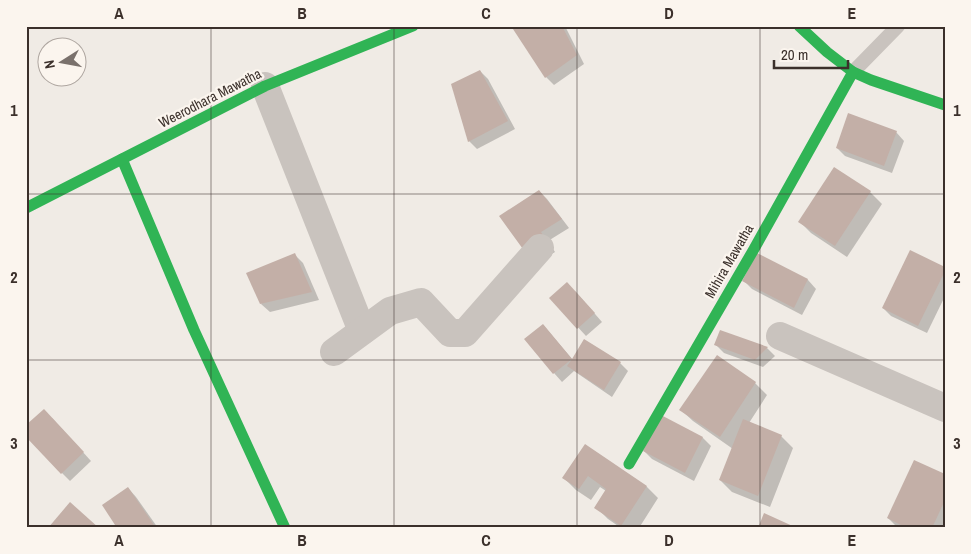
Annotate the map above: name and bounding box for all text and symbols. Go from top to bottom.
text: A [114,2,124,24]
text: B [297,2,307,24]
text: C [481,2,491,24]
text: D [664,2,674,24]
text: E [848,2,857,24]
north arrow [38,38,88,88]
scale bar [774,38,847,70]
text: 20 m [781,44,808,65]
text: N [40,59,59,70]
street label: Weerodhara Mawatha [156,64,265,132]
text: 1 [10,99,18,121]
text: 1 [953,99,961,121]
street label: Mihira Mawatha [701,220,758,301]
text: 2 [10,266,18,288]
text: 2 [953,266,961,288]
text: 3 [10,432,18,454]
text: 3 [953,432,961,454]
text: A [114,529,124,551]
text: B [297,529,307,551]
text: C [481,529,491,551]
text: D [664,529,674,551]
text: E [848,529,857,551]

